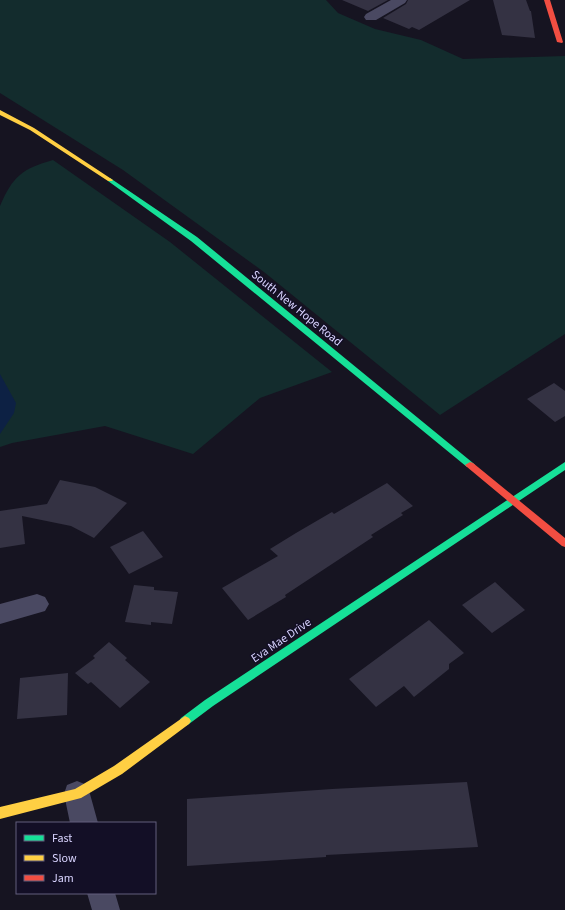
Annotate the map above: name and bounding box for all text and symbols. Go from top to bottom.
street label: South New Hope Road [248,266,346,350]
street label: Eva Mae Drive [248,614,315,667]
legend [16,822,156,894]
text: Fast [52,830,72,847]
text: Slow [52,850,77,867]
text: Jam [52,870,74,887]

